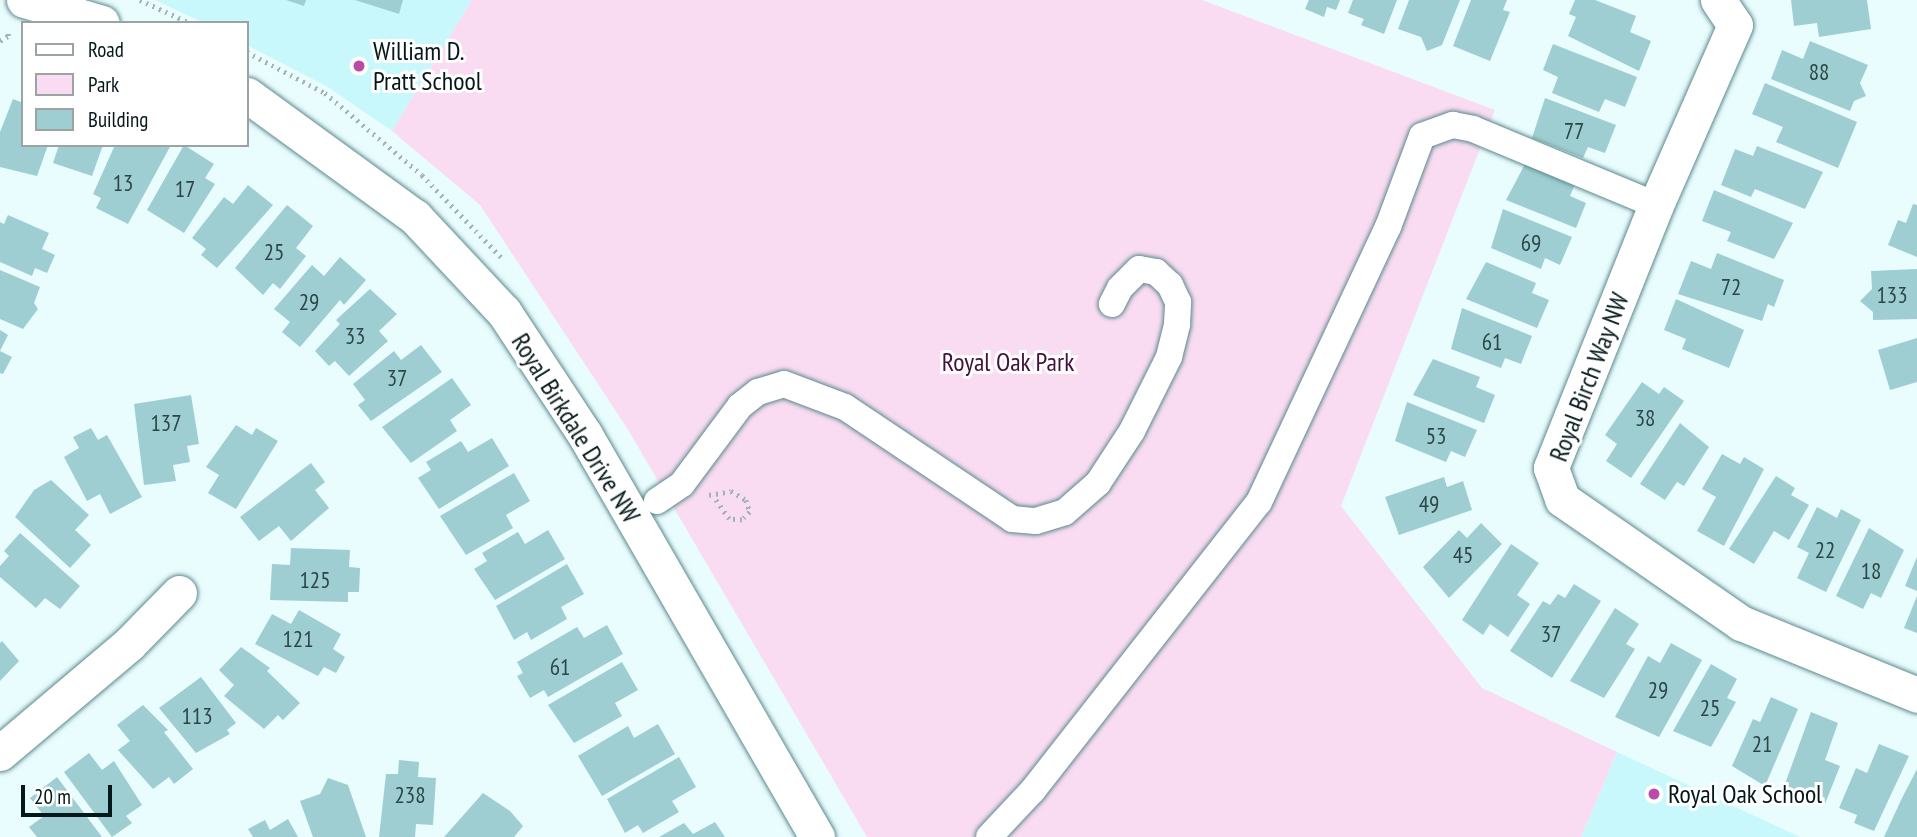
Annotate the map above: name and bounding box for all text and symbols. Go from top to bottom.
legend [21,21,248,147]
place label: William D. Pratt School [373,35,482,96]
text: Road [88,36,124,63]
marker: William D. Pratt School [351,58,367,74]
house number: 88 [1809,58,1829,86]
text: Park [88,71,119,98]
text: Building [88,106,148,133]
house number: 77 [1564,117,1584,145]
house number: 13 [113,169,133,197]
house number: 17 [175,175,195,203]
house number: 69 [1521,229,1541,257]
house number: 25 [264,238,284,266]
house number: 72 [1721,273,1741,301]
house number: 133 [1876,281,1908,309]
house number: 29 [299,288,319,316]
street label: Royal Birch Way NW [1542,288,1636,466]
house number: 33 [345,322,365,350]
street label: Royal Birkdale Drive NW [505,328,647,528]
house number: 61 [1482,328,1502,356]
park label: Royal Oak Park [941,346,1075,378]
house number: 37 [387,364,407,392]
house number: 38 [1635,404,1655,432]
house number: 137 [150,409,182,437]
house number: 53 [1426,422,1446,450]
house number: 49 [1419,490,1439,518]
house number: 22 [1815,536,1835,564]
house number: 45 [1453,541,1473,569]
house number: 18 [1861,557,1881,585]
house number: 125 [299,566,331,594]
house number: 37 [1541,620,1561,648]
house number: 121 [282,625,314,653]
house number: 61 [550,653,570,681]
house number: 29 [1648,676,1668,704]
house number: 25 [1700,694,1720,722]
house number: 113 [181,702,213,730]
house number: 21 [1752,730,1772,758]
scale bar [24,770,116,814]
place label: Royal Oak School [1668,778,1823,810]
house number: 238 [394,781,426,809]
text: 20 m [34,783,71,810]
marker: Royal Oak School [1646,786,1662,802]

